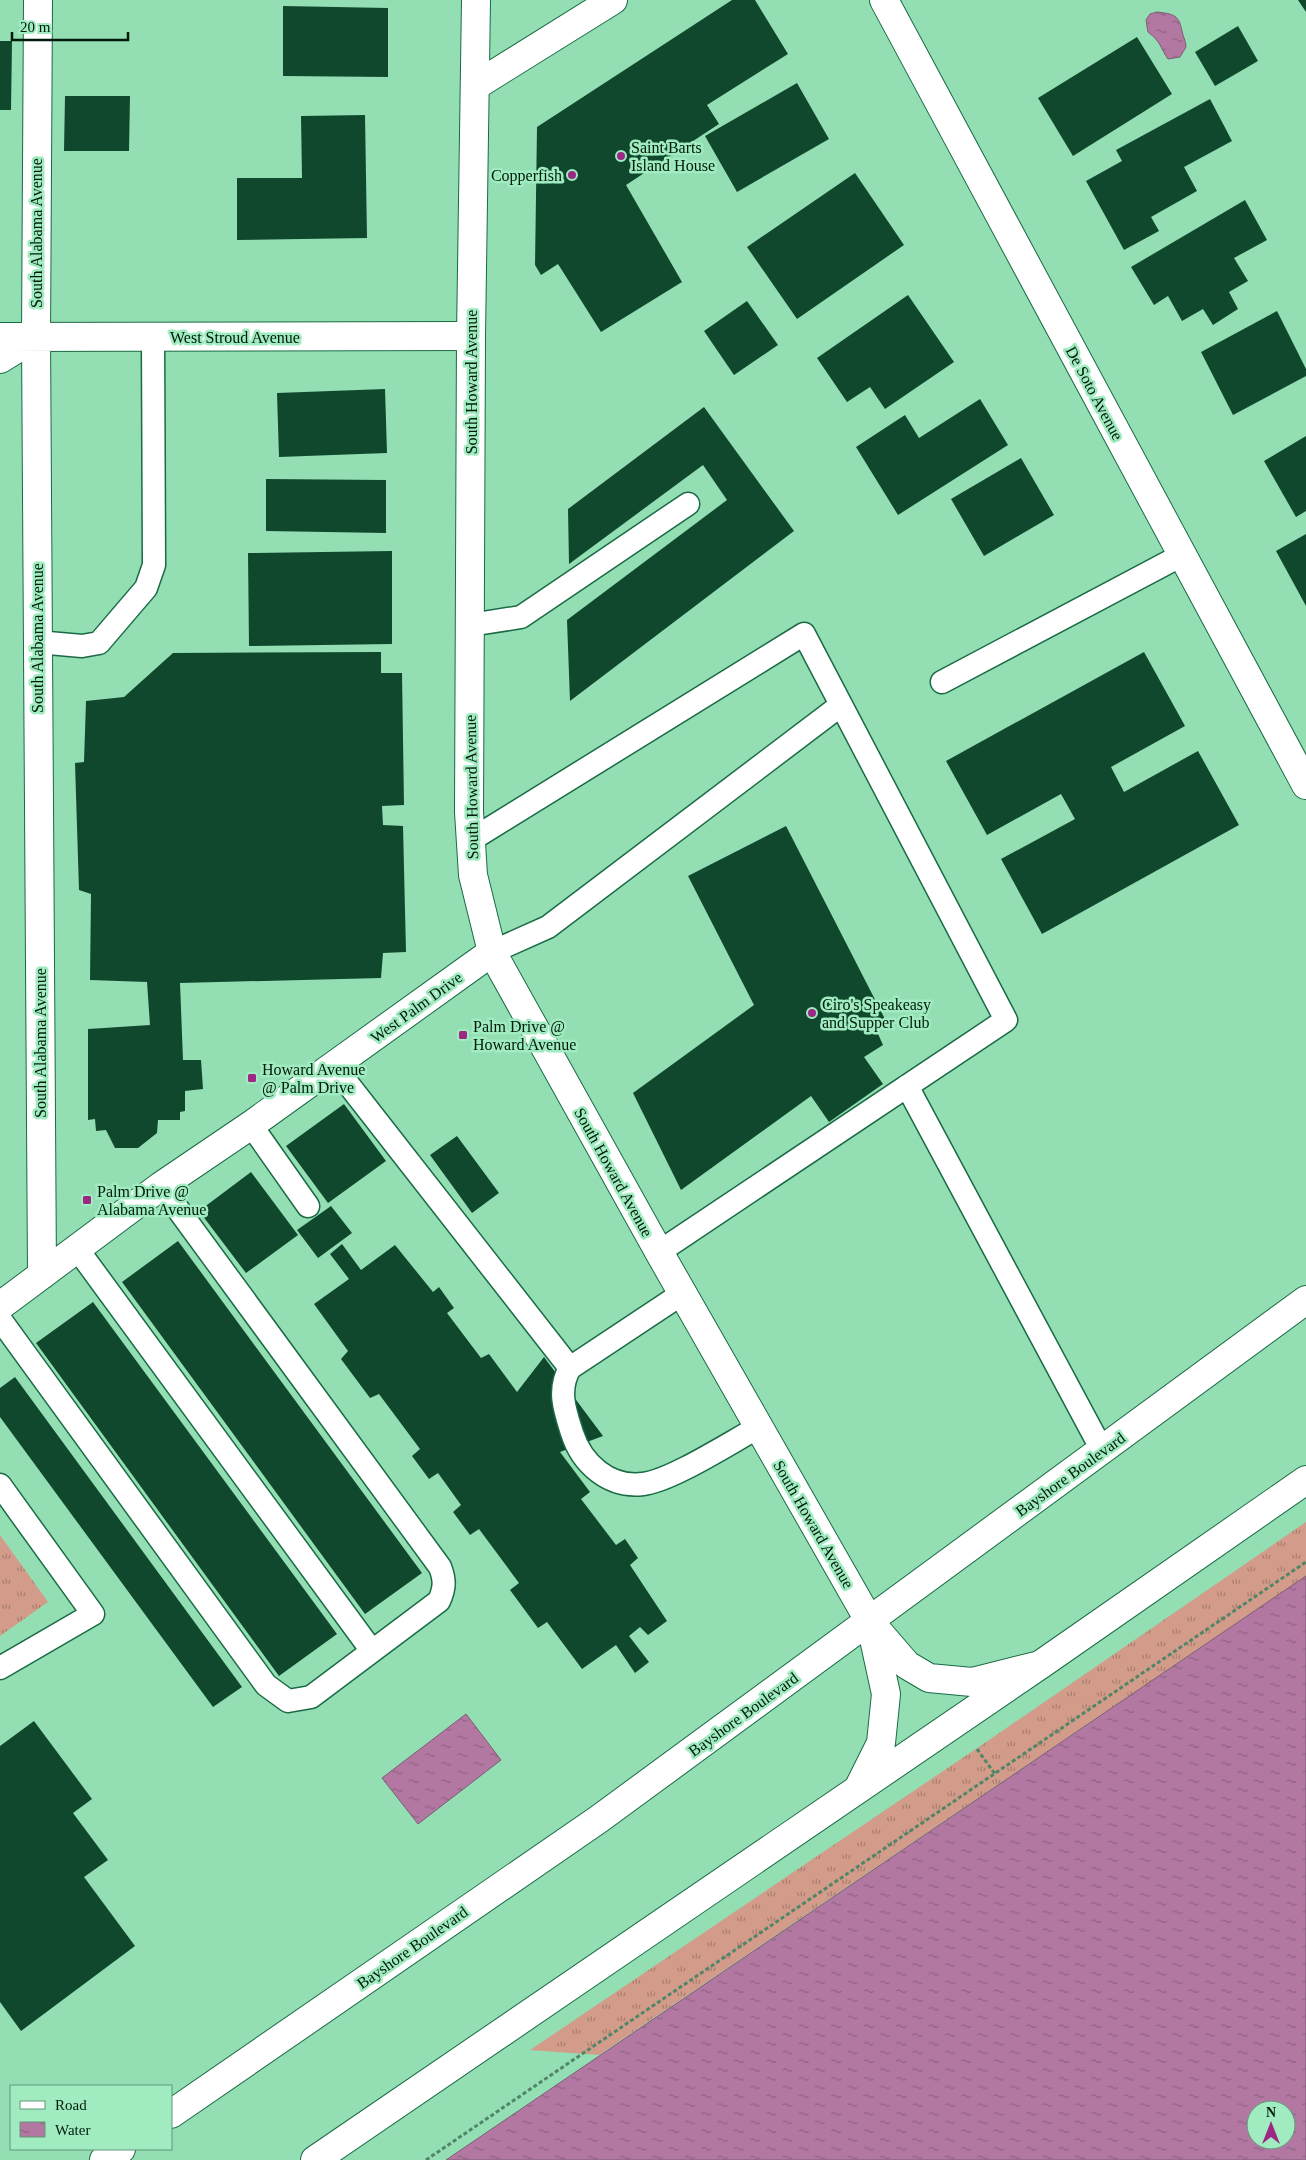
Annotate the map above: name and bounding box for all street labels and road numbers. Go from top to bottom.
street label: South Alabama Avenue [28,158,45,308]
street label: South Howard Avenue [463,310,480,454]
street label: West Stroud Avenue [170,329,300,346]
street label: De Soto Avenue [1063,343,1126,443]
street label: South Alabama Avenue [29,563,46,713]
street label: South Howard Avenue [462,715,481,859]
street label: South Alabama Avenue [32,968,49,1118]
street label: West Palm Drive [367,969,465,1046]
street label: South Howard Avenue [571,1105,656,1240]
street label: Bayshore Boulevard [1012,1429,1129,1521]
street label: South Howard Avenue [770,1457,857,1591]
street label: Bayshore Boulevard [685,1669,802,1761]
street label: Bayshore Boulevard [354,1903,471,1993]

